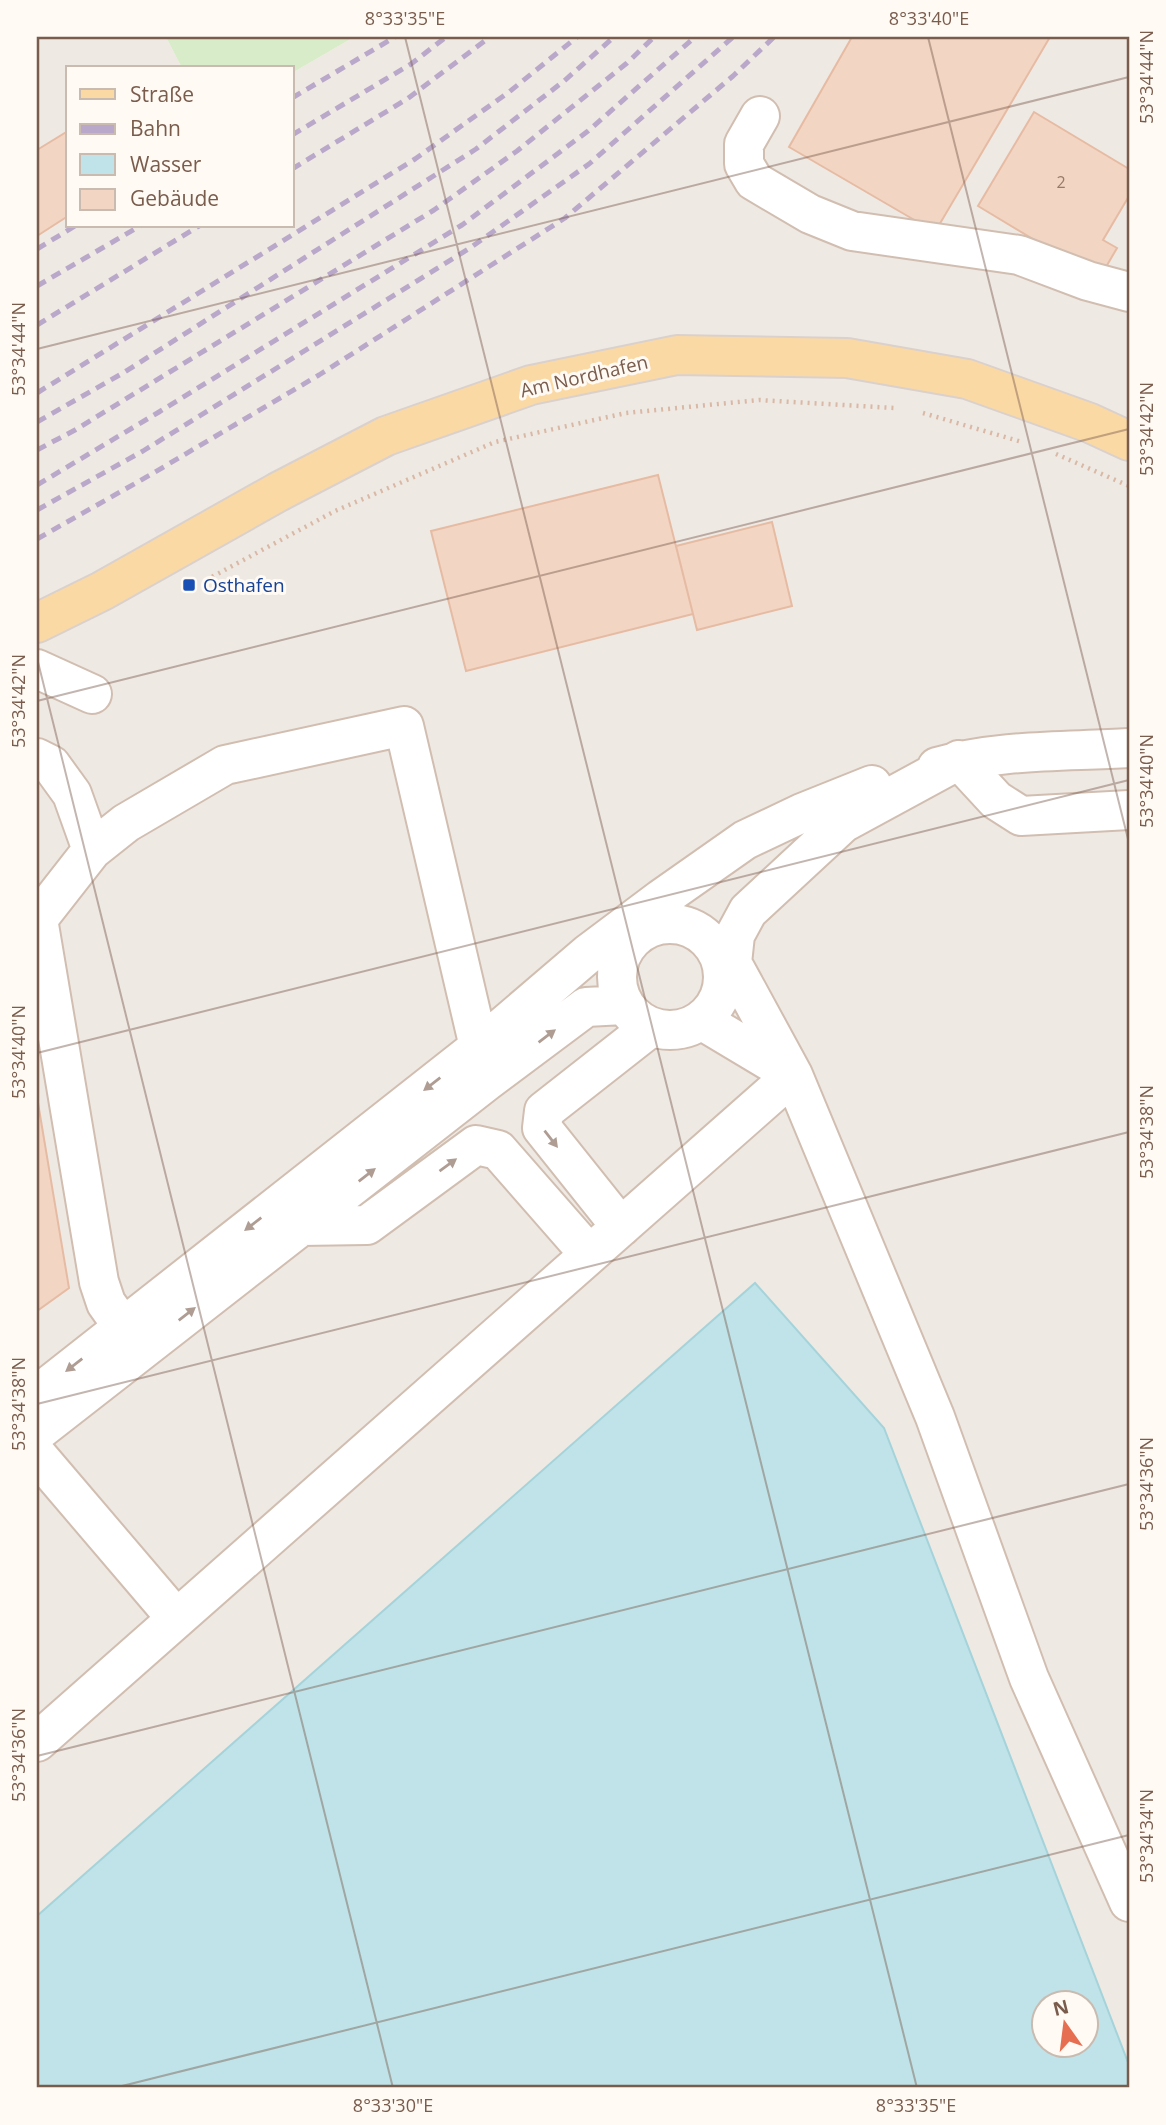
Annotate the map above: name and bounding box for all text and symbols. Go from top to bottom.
text: 8°33'35"E [365,6,445,30]
text: 8°33'40"E [889,6,969,30]
text: 53°34'44"N [1134,30,1158,124]
legend [66,66,294,228]
text: Straße [130,80,194,108]
text: Bahn [130,114,181,142]
text: Wasser [130,150,202,178]
house number: 2 [1056,171,1066,193]
text: Gebäude [130,184,219,212]
text: 53°34'44"N [6,302,30,396]
street label: Am Nordhafen [517,349,651,403]
text: 53°34'42"N [1134,382,1158,476]
place label: Osthafen [203,572,285,598]
marker: Osthafen [181,577,197,593]
text: 53°34'42"N [6,654,30,748]
text: 53°34'40"N [1134,734,1158,828]
text: 53°34'40"N [6,1005,30,1099]
one-way arrow [538,1029,556,1043]
one-way arrow [424,1077,442,1092]
text: 53°34'38"N [1134,1085,1158,1179]
one-way arrow [543,1129,558,1147]
one-way arrow [439,1159,457,1173]
one-way arrow [357,1167,375,1182]
one-way arrow [245,1217,263,1232]
one-way arrow [178,1308,196,1322]
text: 53°34'38"N [6,1357,30,1451]
one-way arrow [66,1357,83,1372]
text: 53°34'36"N [1134,1437,1158,1531]
text: 53°34'36"N [6,1708,30,1802]
text: 53°34'34"N [1134,1789,1158,1883]
north arrow [1030,1988,1100,2058]
text: N [1050,1993,1072,2022]
text: 8°33'30"E [353,2093,433,2117]
text: 8°33'35"E [876,2093,956,2117]

